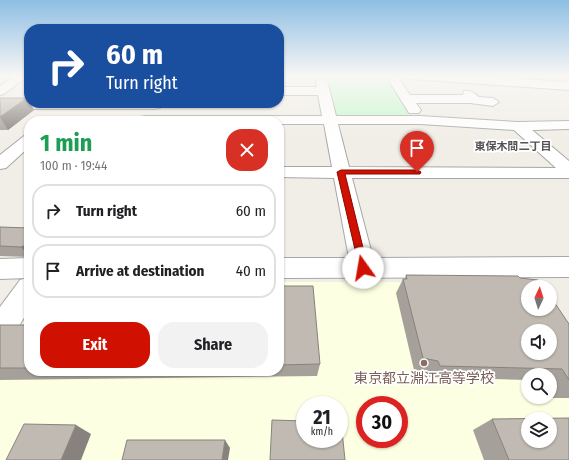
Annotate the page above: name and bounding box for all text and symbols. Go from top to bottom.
text: 60 m [106,38,163,71]
icon: right [40,40,92,92]
text: Turn right [106,72,178,94]
text: 1 min [40,129,92,157]
button: close [226,129,268,171]
pin [400,131,434,172]
icon: arrive [406,137,428,159]
district label: 東保木間二丁目 [475,140,552,153]
text: 100 m · 19:44 [40,158,107,173]
icon: right [42,200,64,222]
text: Turn right [76,202,137,220]
text: 60 m [236,202,266,220]
position arrow [342,247,384,289]
icon: arrive [42,260,64,282]
text: Arrive at destination [76,262,204,280]
text: 40 m [236,262,266,280]
north arrow [521,280,557,316]
map controls [521,280,557,448]
button: Exit [40,322,150,368]
button: Share [158,322,268,368]
button: sound [521,324,557,360]
marker: 東京都立淵江高等学校 [419,358,429,368]
button: search [521,368,557,404]
place label: 東京都立淵江高等学校 [354,370,494,387]
speed limit sign: 30 [356,396,408,448]
text: 21 [313,405,331,429]
button: layers [521,412,557,448]
text: km/h [311,426,333,438]

